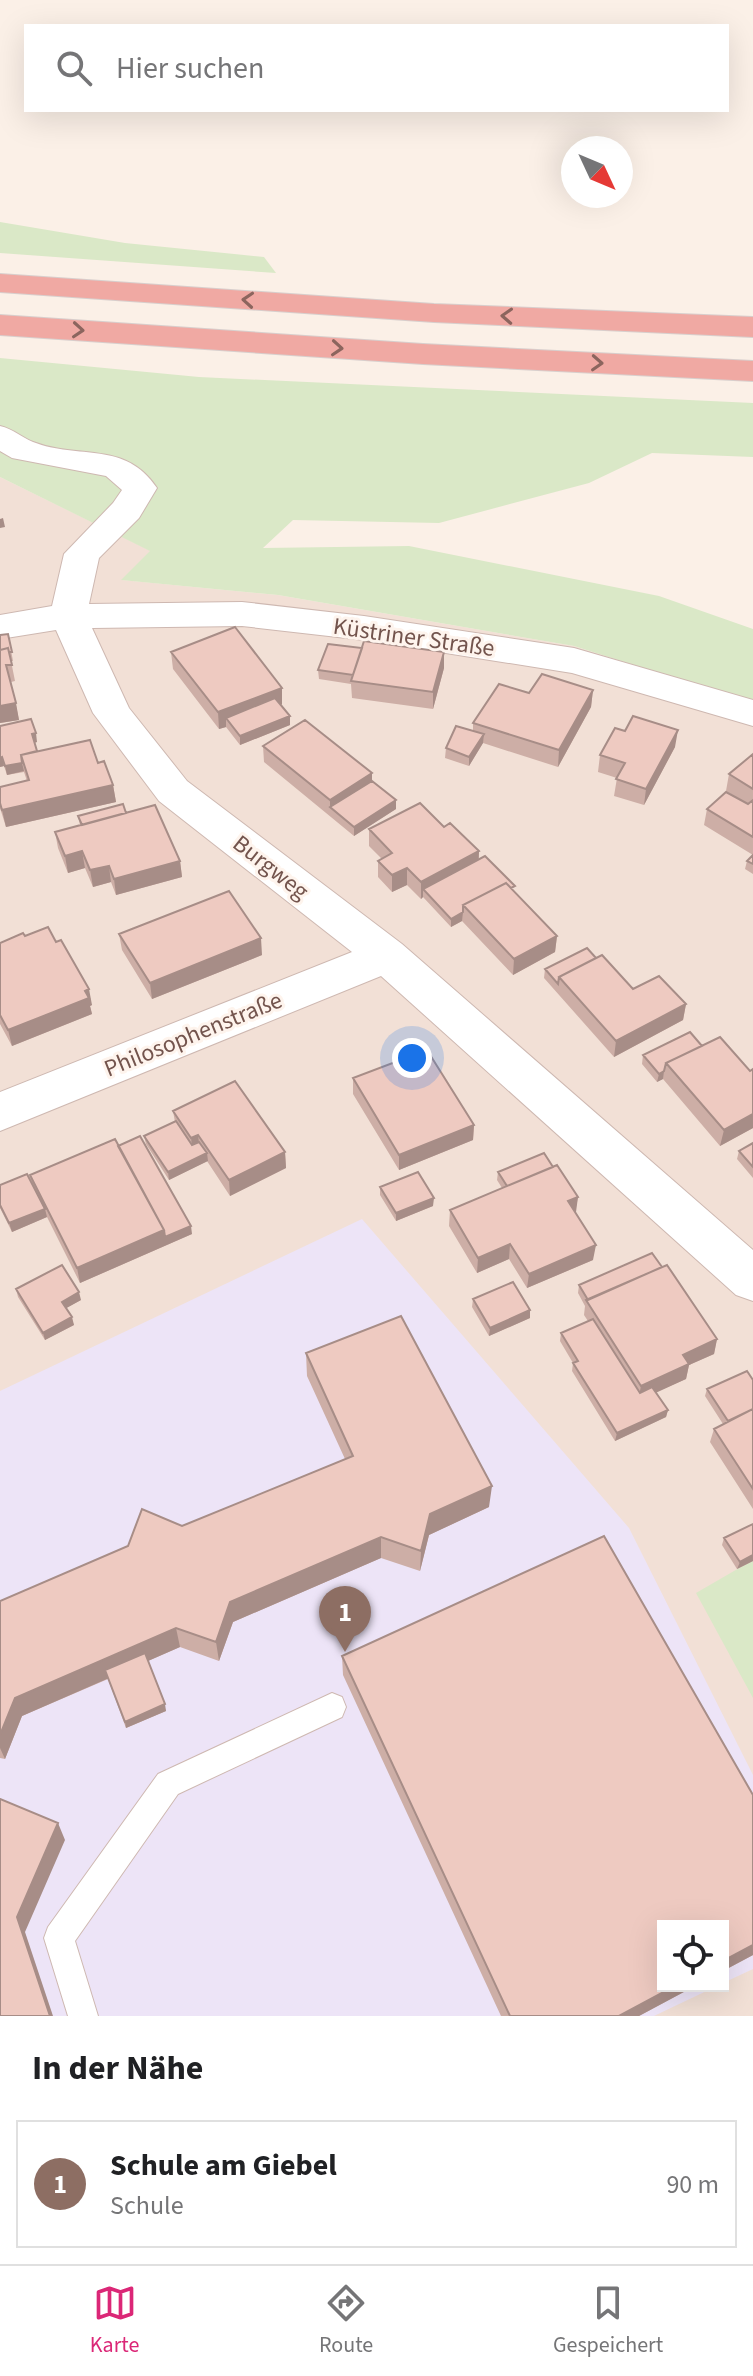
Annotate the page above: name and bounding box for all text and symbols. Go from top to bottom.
search box [24,24,729,112]
icon: search [52,46,96,90]
text: Hier suchen [116,47,264,90]
north arrow [561,136,633,208]
one-way arrow [241,292,254,309]
one-way arrow [500,308,513,325]
one-way arrow [72,321,85,338]
one-way arrow [331,339,344,356]
one-way arrow [591,354,604,371]
street label: Küstriner Straße [331,609,497,666]
street label: Burgweg [225,826,316,908]
street label: Philosophenstraße [99,983,288,1086]
your location [392,1038,432,1078]
pin: 1 [319,1586,371,1652]
map controls [657,1920,729,1992]
button: locate [657,1920,729,1992]
text: In der Nähe [32,2044,203,2093]
text: Schule am Giebel [110,2144,337,2187]
text: 1 [53,2166,67,2203]
text: 90 m [666,2166,719,2203]
text: Schule [110,2187,184,2224]
tab: Karte [90,2281,139,2361]
tab: Route [319,2281,373,2361]
tab: Gespeichert [553,2281,663,2361]

